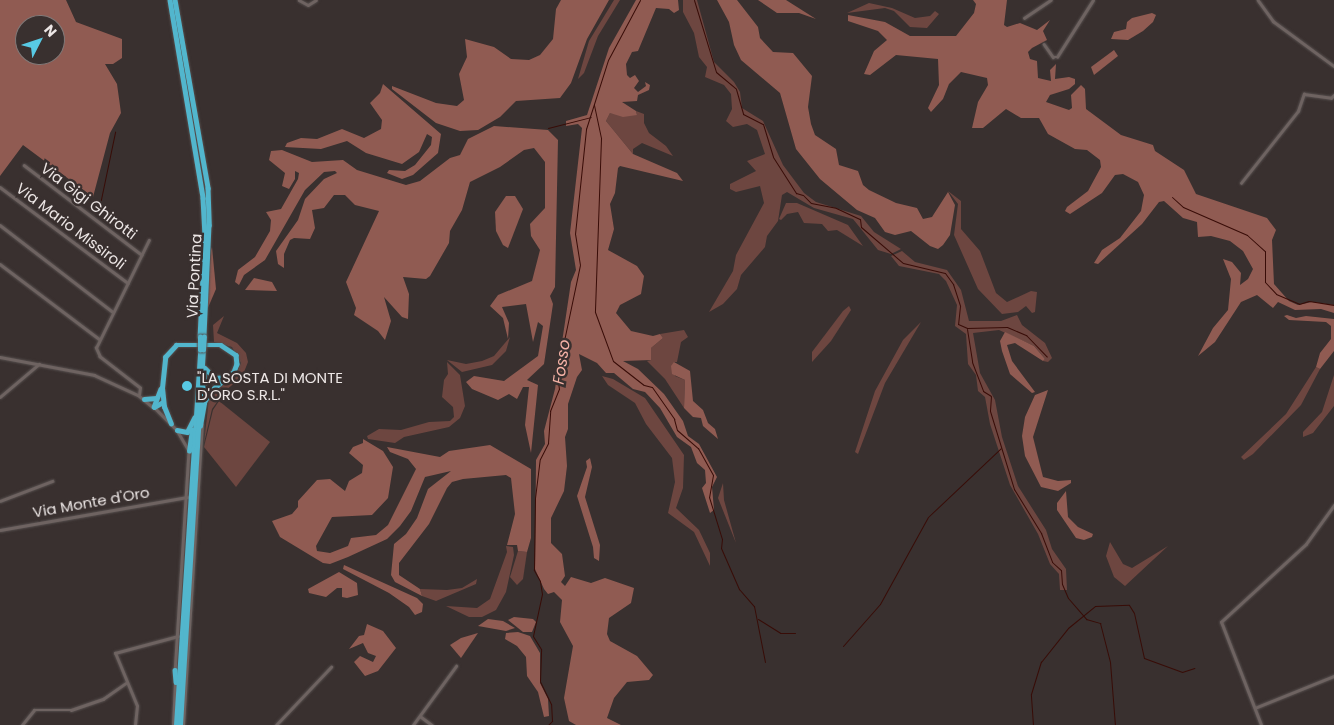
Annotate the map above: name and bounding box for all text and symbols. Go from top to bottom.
north arrow [15,15,65,65]
text: N [40,20,62,41]
street label: Via Gigi Ghirotti [37,159,141,243]
street label: Via Mario Missiroli [13,179,129,273]
street label: Via Pontina [183,233,205,319]
water label: Fosso [549,338,575,386]
place label: "LA SOSTA DI MONTE D'ORO S.R.L." [197,368,343,403]
marker: "LA SOSTA DI MONTE D'ORO S.R.L." [181,380,193,392]
street label: Via Monte d'Oro [31,483,151,521]

